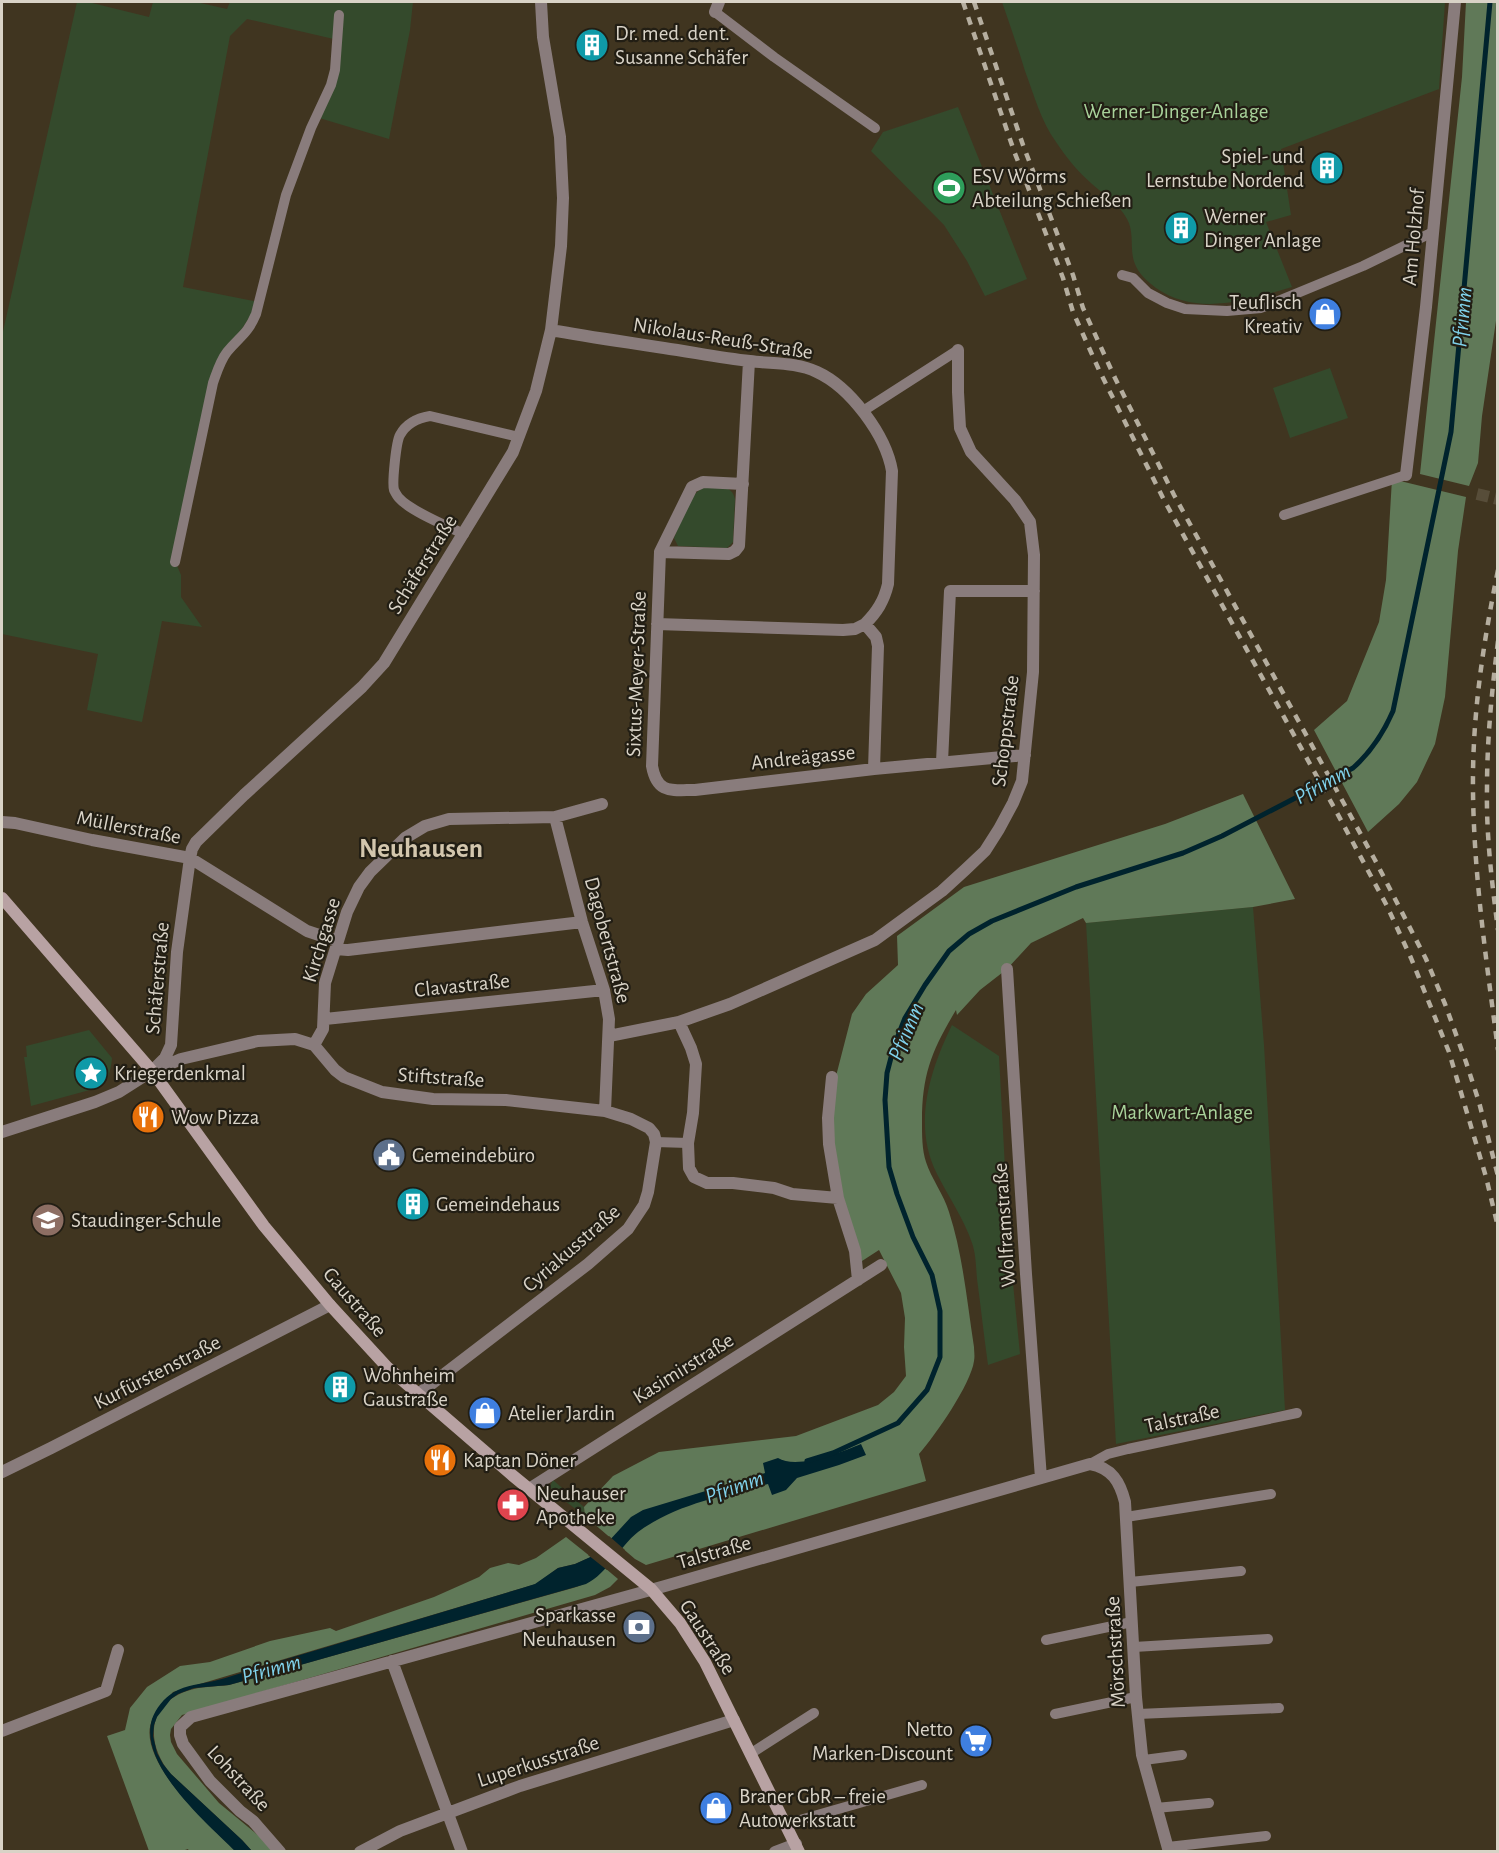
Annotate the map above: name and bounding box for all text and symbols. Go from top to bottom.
place label: Dr. med. dent. Susanne Schäfer [615,23,748,68]
building icon: Dr. med. dent. Susanne Schäfer [574,27,610,63]
park label: Werner-Dinger-Anlage [1083,101,1269,122]
place label: Spiel- und Lernstube Nordend [1146,146,1304,191]
building icon: Spiel- und Lernstube Nordend [1309,150,1345,186]
place label: ESV Worms Abteilung Schießen [972,166,1132,211]
sports icon: ESV Worms Abteilung Schießen [931,170,967,206]
street label: Am Holzhof [1399,186,1428,287]
place label: Werner Dinger Anlage [1204,206,1321,251]
building icon: Werner Dinger Anlage [1163,210,1199,246]
water label: Pfrimm [1448,286,1476,348]
place label: Teuflisch Kreativ [1229,292,1302,337]
shop icon: Teuflisch Kreativ [1307,296,1343,332]
street label: Nikolaus-Reuß-Straße [632,314,814,363]
street label: Schäferstraße [384,511,461,618]
street label: Sixtus-Meyer-Straße [623,591,650,757]
street label: Schoppstraße [988,674,1023,788]
street label: Andreägasse [750,742,856,773]
water label: Pfrimm [1291,760,1354,808]
street label: Müllerstraße [75,807,183,848]
district label: Neuhausen [359,835,483,862]
street label: Dagobertstraße [581,875,634,1006]
street label: Kirchgasse [299,895,344,985]
street label: Schäferstraße [142,921,173,1035]
street label: Clavastraße [413,970,511,1001]
water label: Pfrimm [884,999,928,1064]
place icon: Kriegerdenkmal [73,1055,109,1091]
place label: Kriegerdenkmal [114,1063,246,1084]
street label: Stiftstraße [397,1064,485,1091]
restaurant icon: Wow Pizza [130,1099,166,1135]
park label: Markwart-Anlage [1111,1102,1253,1123]
place label: Wow Pizza [171,1107,260,1128]
public building icon: Gemeindebüro [371,1137,407,1173]
place label: Gemeindebüro [412,1145,535,1166]
street label: Wolframstraße [990,1162,1019,1288]
building icon: Gemeindehaus [395,1186,431,1222]
place label: Gemeindehaus [436,1194,560,1215]
street label: Cyriakusstraße [519,1201,624,1296]
school or university icon: Staudinger-Schule [30,1202,66,1238]
place label: Staudinger-Schule [71,1210,221,1231]
street label: Gaustraße [319,1263,390,1341]
street label: Kasimirstraße [629,1329,737,1408]
street label: Kurfürstenstraße [91,1332,224,1413]
place label: Wohnheim Gaustraße [363,1365,455,1410]
building icon: Wohnheim Gaustraße [322,1369,358,1405]
shop icon: Atelier Jardin [467,1395,503,1431]
street label: Talstraße [1143,1400,1221,1437]
place label: Atelier Jardin [508,1403,615,1424]
restaurant icon: Kaptan Döner [422,1442,458,1478]
place label: Kaptan Döner [463,1450,576,1471]
water label: Pfrimm [702,1467,767,1507]
place label: Neuhauser Apotheke [536,1483,626,1528]
pharmacy icon: Neuhauser Apotheke [495,1487,531,1523]
street label: Talstraße [675,1532,753,1573]
street label: Gaustraße [676,1596,739,1679]
street label: Mörschstraße [1102,1596,1129,1708]
place label: Sparkasse Neuhausen [522,1605,616,1650]
bank icon: Sparkasse Neuhausen [621,1609,657,1645]
water label: Pfrimm [239,1650,303,1687]
place label: Netto Marken-Discount [812,1719,953,1764]
supermarket icon: Netto Marken-Discount [958,1723,994,1759]
street label: Luperkusstraße [475,1732,602,1791]
street label: Lohstraße [203,1741,274,1815]
place label: Braner GbR – freie Autowerkstatt [739,1786,886,1831]
shop icon: Braner GbR – freie Autowerkstatt [698,1790,734,1826]

